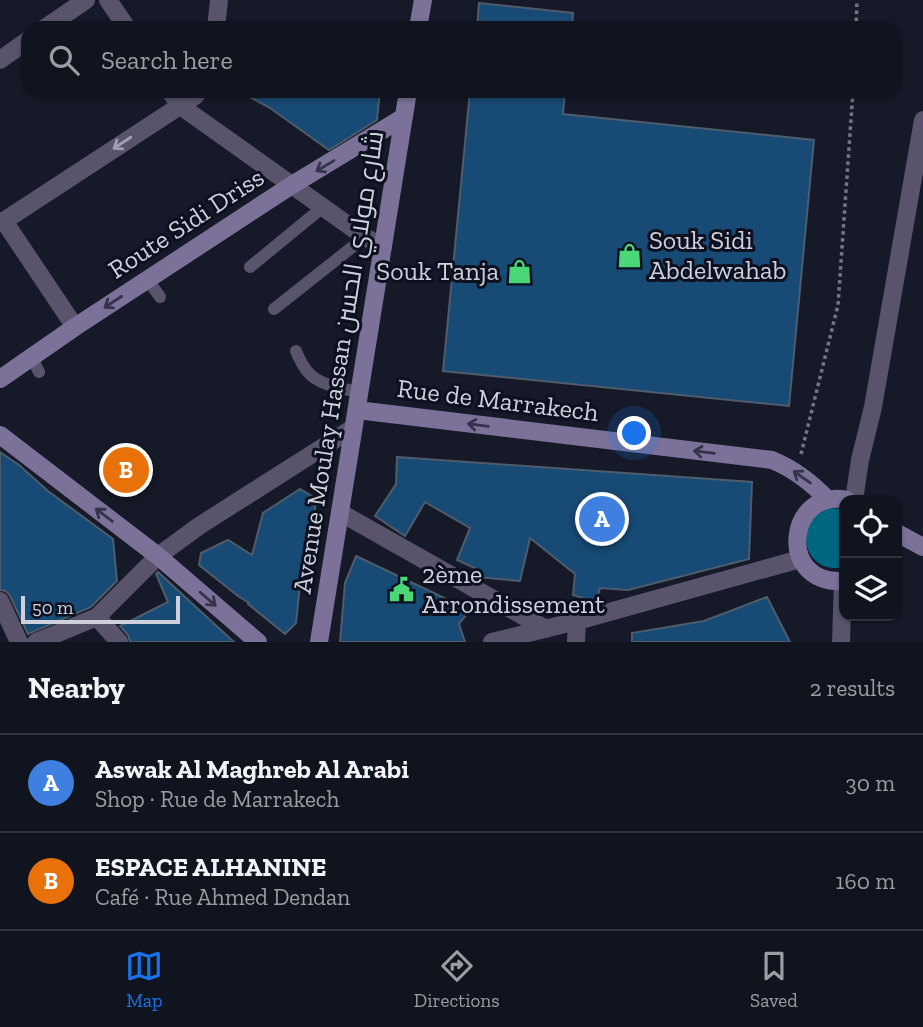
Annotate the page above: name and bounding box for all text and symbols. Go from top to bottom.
search box [21,21,902,98]
icon: search [45,41,83,79]
text: Search here [101,44,233,76]
street label: Avenue Moulay Hassan شارع مولاي الحسن [286,128,394,596]
one-way arrow [113,136,133,150]
one-way arrow [315,159,335,173]
street label: Route Sidi Driss [102,161,270,285]
place label: Souk Sidi Abdelwahab [649,224,786,286]
shop icon: Souk Sidi Abdelwahab [615,241,643,269]
place label: Souk Tanja [376,255,499,287]
shop icon: Souk Tanja [505,257,533,285]
one-way arrow [104,295,123,310]
street label: Rue de Marrakech [395,372,601,428]
your location [617,416,651,450]
one-way arrow [468,418,490,431]
pin: B [103,444,149,496]
one-way arrow [693,445,716,458]
one-way arrow [793,470,812,484]
pin: A [579,493,625,545]
map controls [839,495,902,621]
button: locate [839,495,902,558]
one-way arrow [95,507,114,522]
place label: 2ème Arrondissement [422,558,605,620]
button: layers [839,558,902,621]
public building icon: 2ème Arrondissement [388,575,416,603]
one-way arrow [199,591,217,607]
scale bar [21,593,180,625]
text: 50 m [32,596,73,619]
text: Nearby [28,670,125,706]
text: 2 results [810,674,895,702]
text: Aswak Al Maghreb Al Arabi [95,753,409,785]
text: A [43,769,59,797]
text: 30 m [845,769,895,797]
text: Shop · Rue de Marrakech [95,785,339,813]
text: ESPACE ALHANINE [95,851,326,883]
text: B [44,867,58,895]
text: 160 m [836,867,895,895]
text: Café · Rue Ahmed Dendan [95,883,350,911]
tab: Map [125,947,163,1012]
tab: Directions [414,947,500,1012]
tab: Saved [750,947,798,1012]

